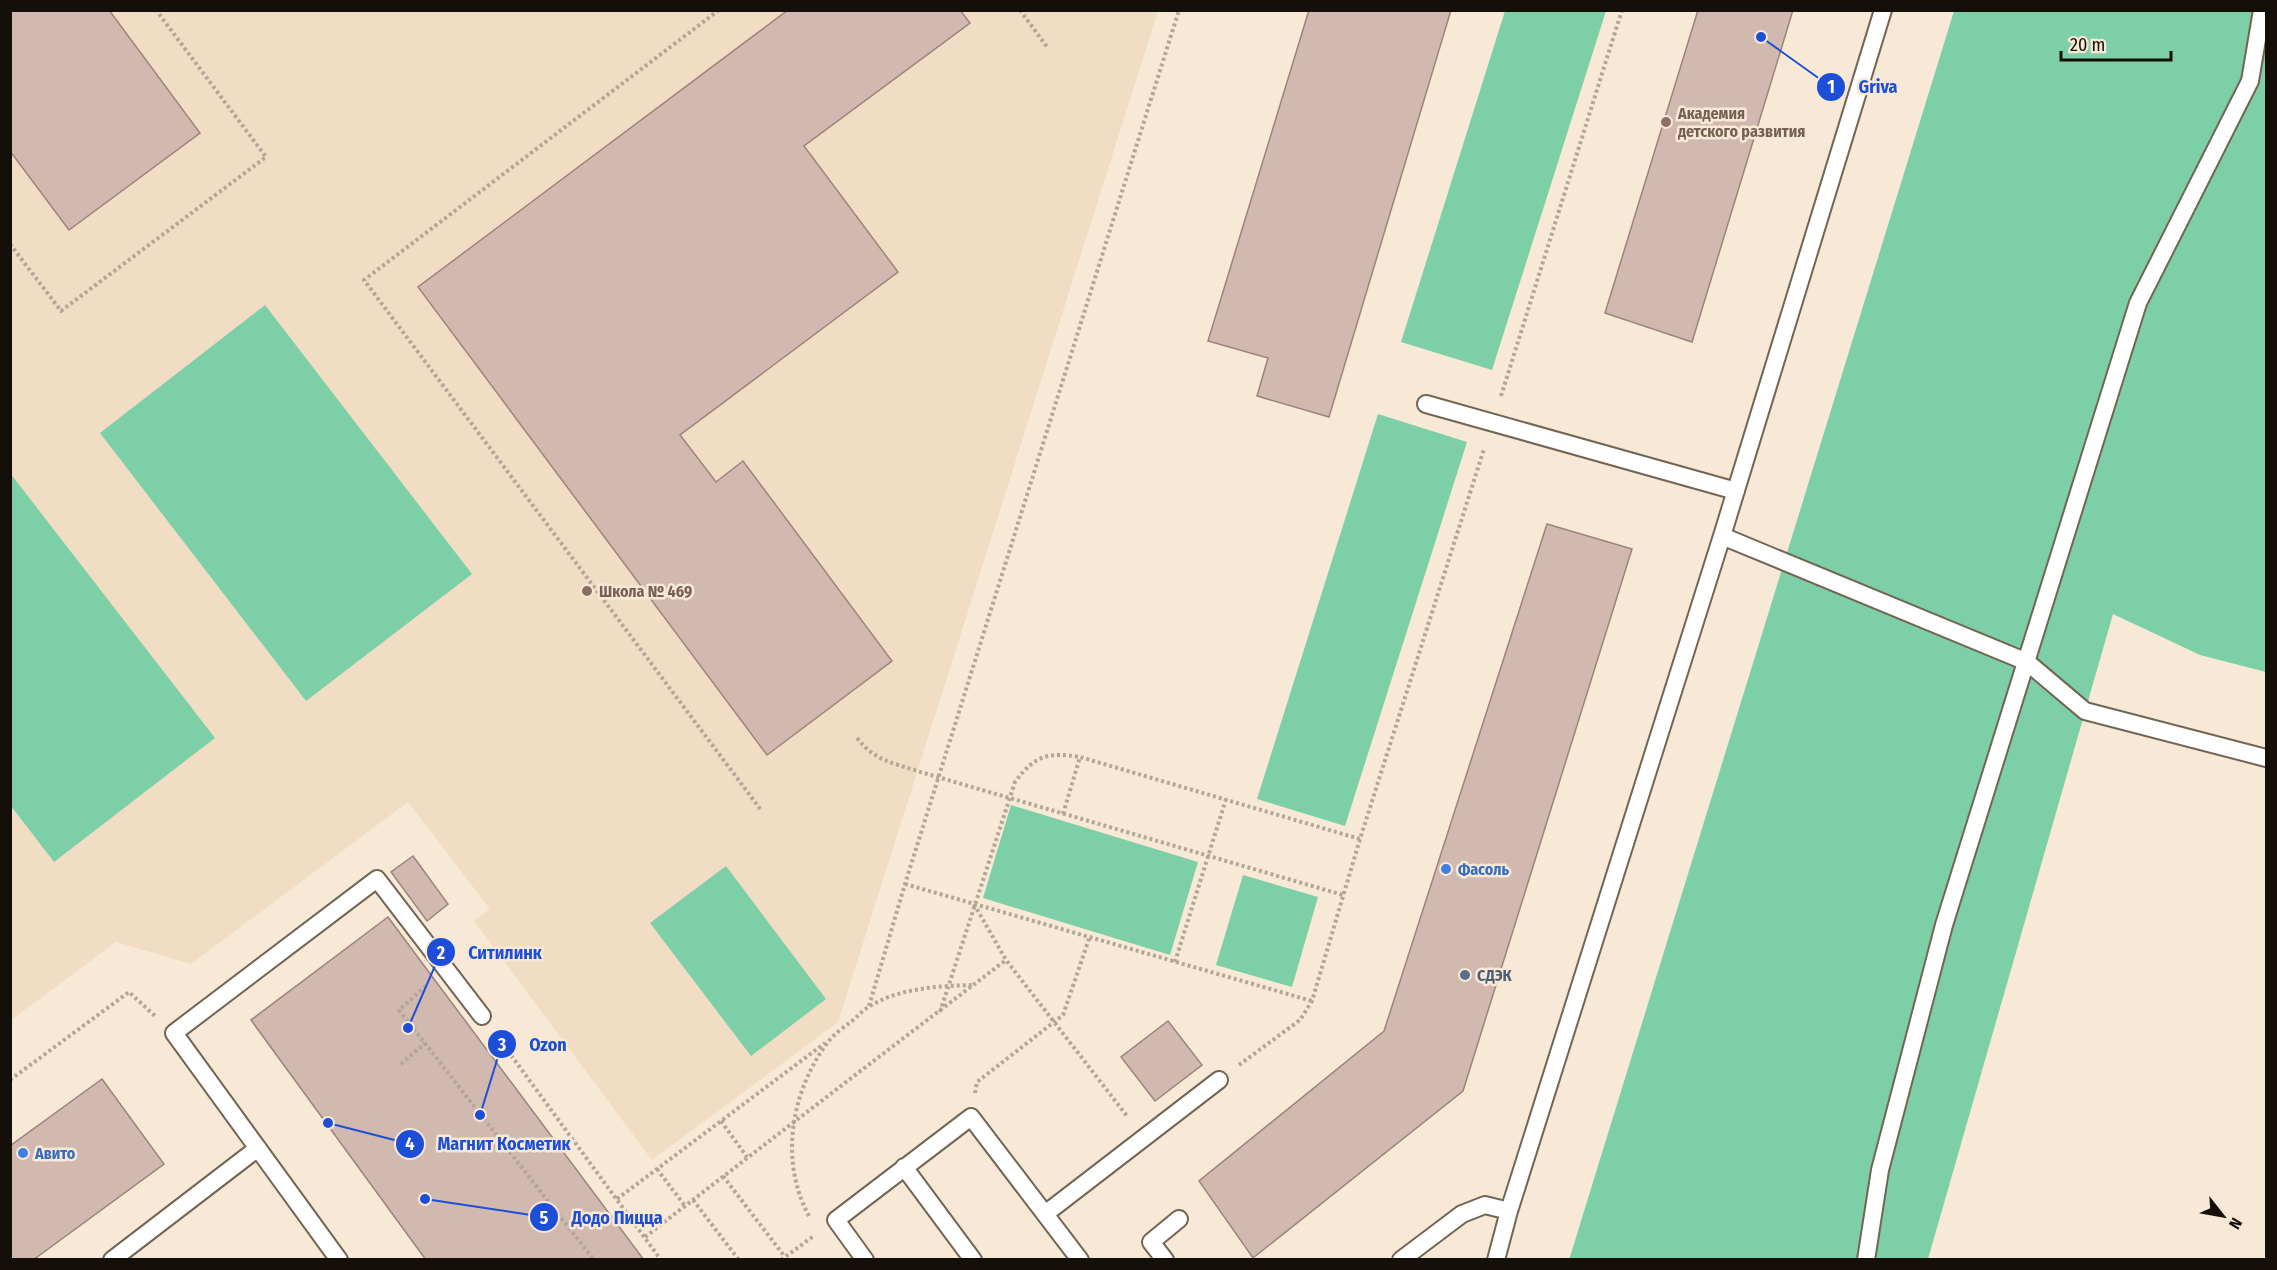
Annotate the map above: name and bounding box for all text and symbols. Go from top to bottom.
scale bar [2061,24,2170,62]
text: 20 m [2070,34,2105,56]
callout: Griva [1816,69,1909,105]
text: 1 [1827,76,1835,98]
text: Griva [1859,76,1898,98]
place label: Академия детского развития [1677,104,1805,141]
marker: Академия детского развития [1659,115,1673,129]
place label: Школа № 469 [599,582,692,601]
marker: Школа № 469 [580,584,594,598]
place label: Фасоль [1458,860,1509,879]
marker: Фасоль [1439,862,1453,876]
callout: Ситилинк [426,934,554,970]
text: 2 [436,942,445,964]
text: Ситилинк [468,942,543,964]
place label: СДЭК [1477,966,1513,985]
marker: СДЭК [1458,968,1472,982]
callout: Ozon [487,1026,579,1062]
text: 3 [497,1034,507,1056]
text: Ozon [529,1034,567,1056]
callout: Магнит Косметик [395,1126,583,1162]
text: 4 [405,1133,415,1155]
text: Магнит Косметик [437,1133,572,1155]
place label: Авито [34,1144,76,1163]
marker: Авито [16,1146,30,1160]
north arrow [2193,1186,2253,1246]
callout: Додо Пицца [529,1199,675,1235]
text: 5 [540,1207,549,1229]
text: Додо Пицца [570,1207,663,1229]
text: N [2225,1214,2246,1232]

